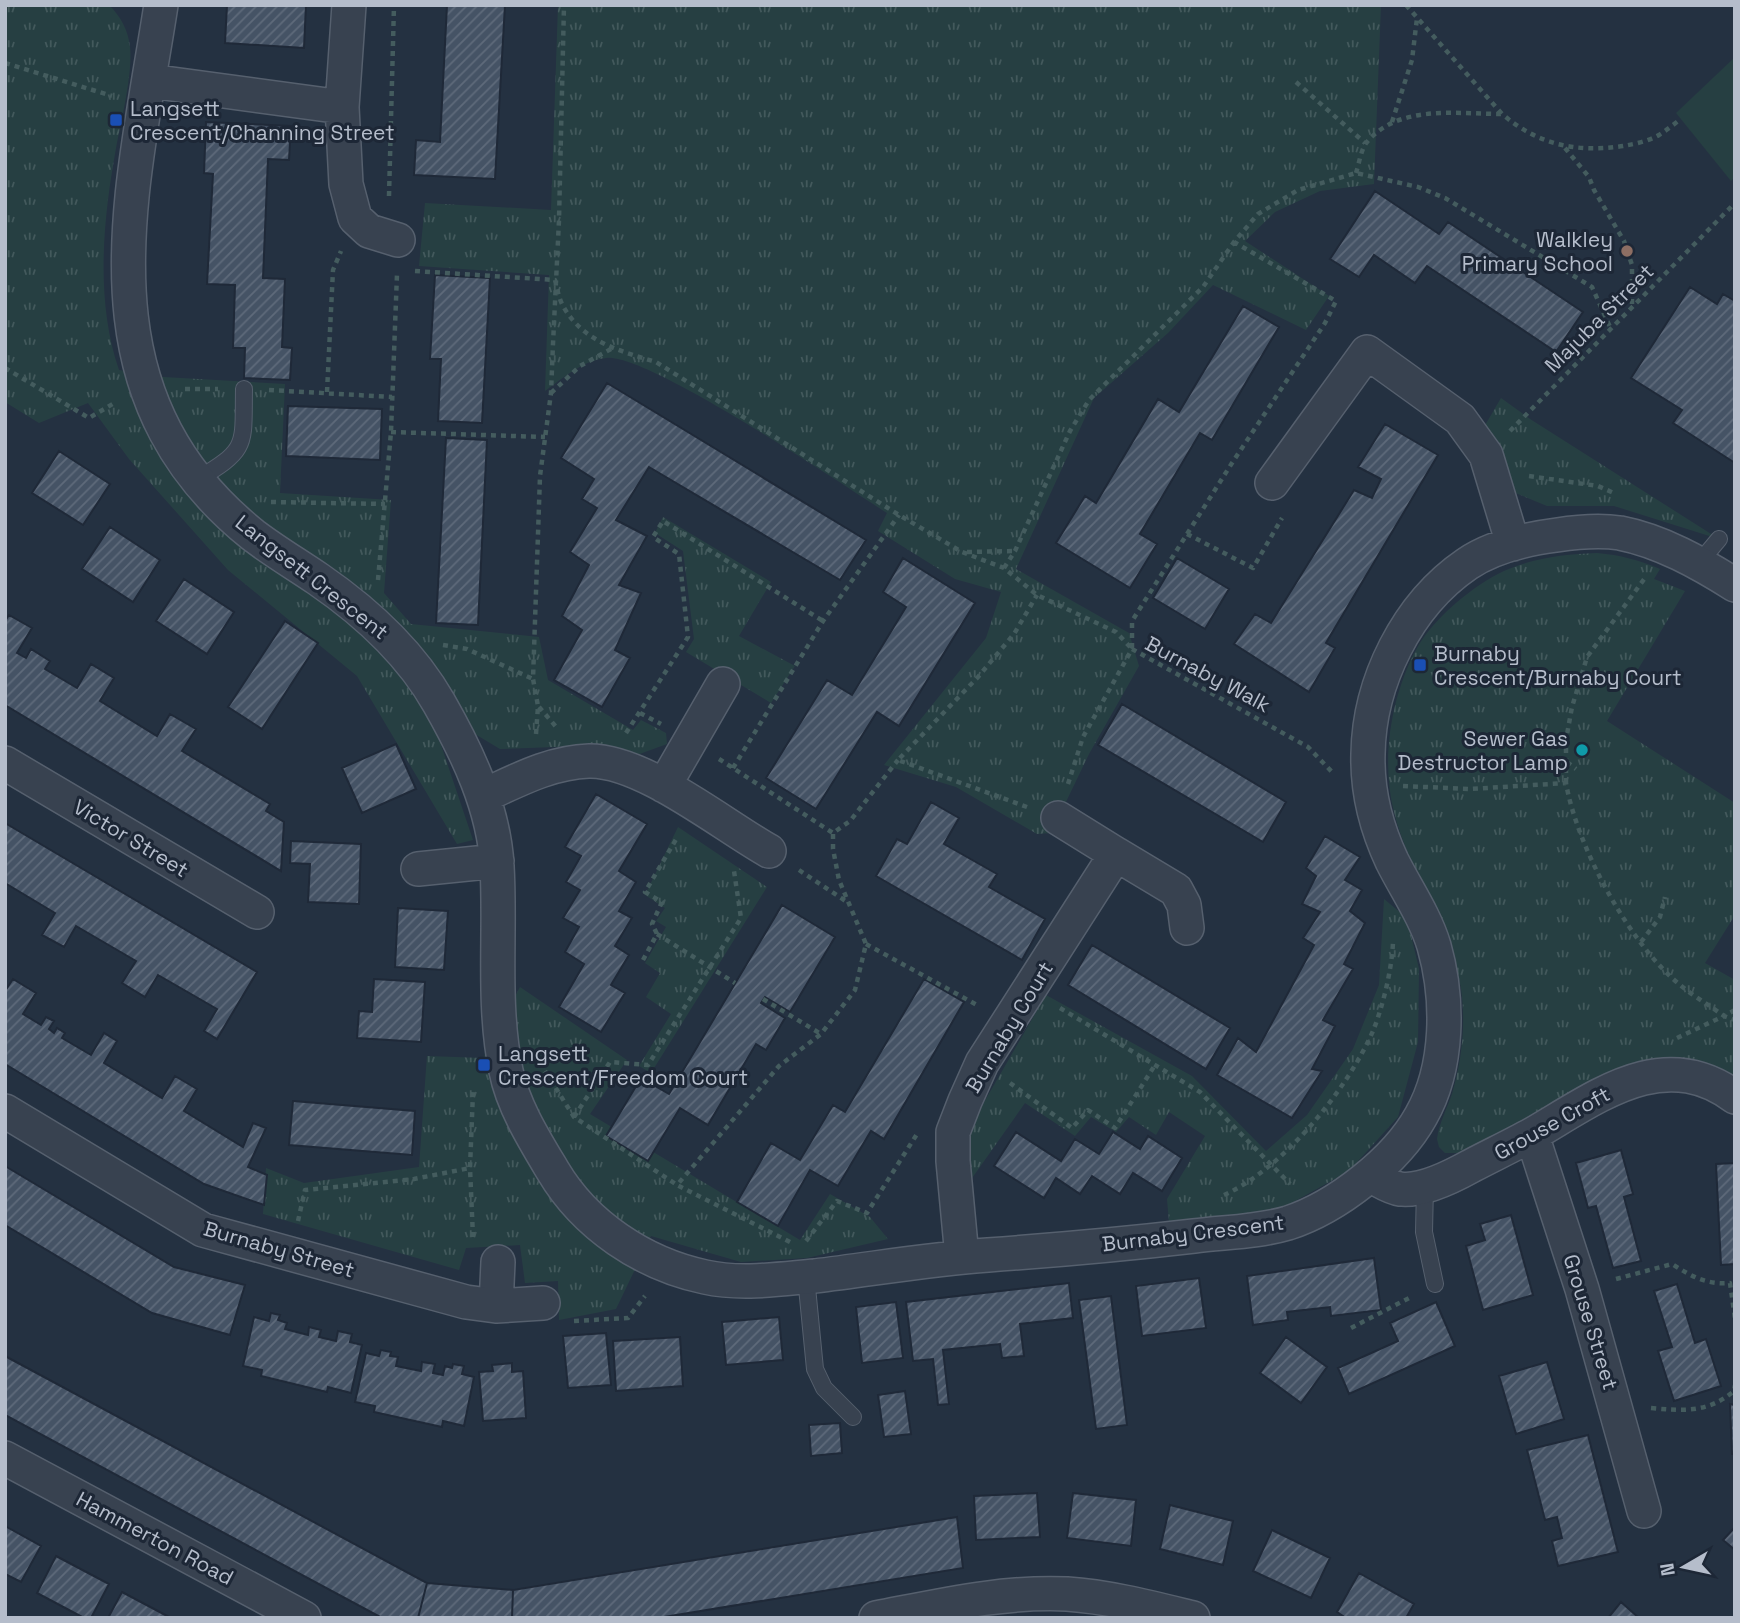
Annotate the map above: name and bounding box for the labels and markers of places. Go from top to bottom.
place label: Langsett Crescent/Channing Street [130,95,395,146]
marker: Langsett Crescent/Channing Street [108,112,124,128]
place label: Walkley Primary School [1462,226,1613,277]
marker: Walkley Primary School [1619,243,1635,259]
place label: Burnaby Crescent/Burnaby Court [1434,640,1682,691]
marker: Burnaby Crescent/Burnaby Court [1412,657,1428,673]
place label: Sewer Gas Destructor Lamp [1398,725,1568,776]
marker: Sewer Gas Destructor Lamp [1574,742,1590,758]
place label: Langsett Crescent/Freedom Court [498,1040,748,1091]
marker: Langsett Crescent/Freedom Court [476,1057,492,1073]

